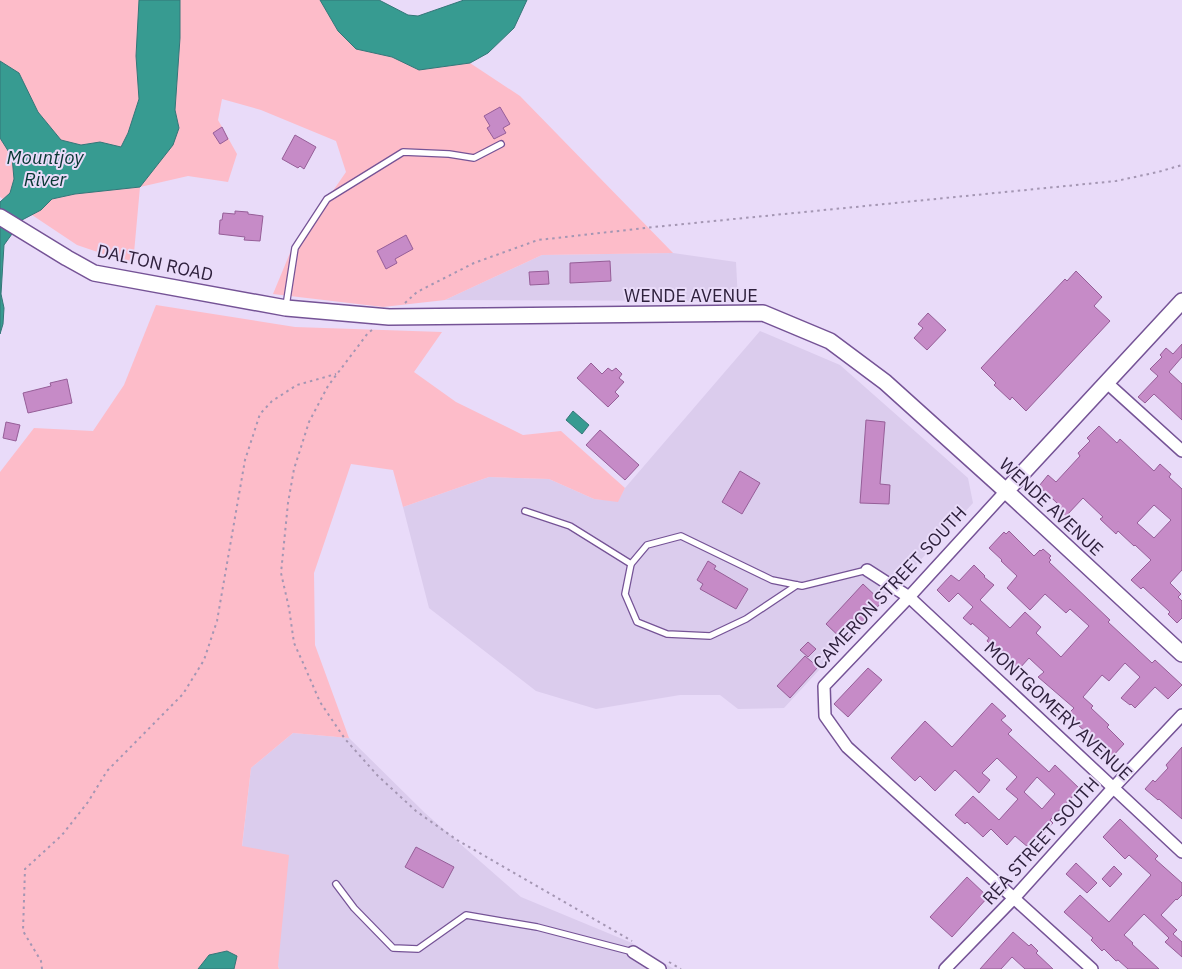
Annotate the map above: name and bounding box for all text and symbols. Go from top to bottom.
water label: Mountjoy River [7,145,84,191]
street label: DALTON ROAD [95,239,215,286]
street label: WENDE AVENUE [624,284,758,307]
street label: WENDE AVENUE [995,453,1108,561]
street label: CAMERON STREET SOUTH [808,501,971,674]
street label: MONTGOMERY AVENUE [980,636,1137,785]
street label: REA STREET SOUTH [977,772,1104,909]

